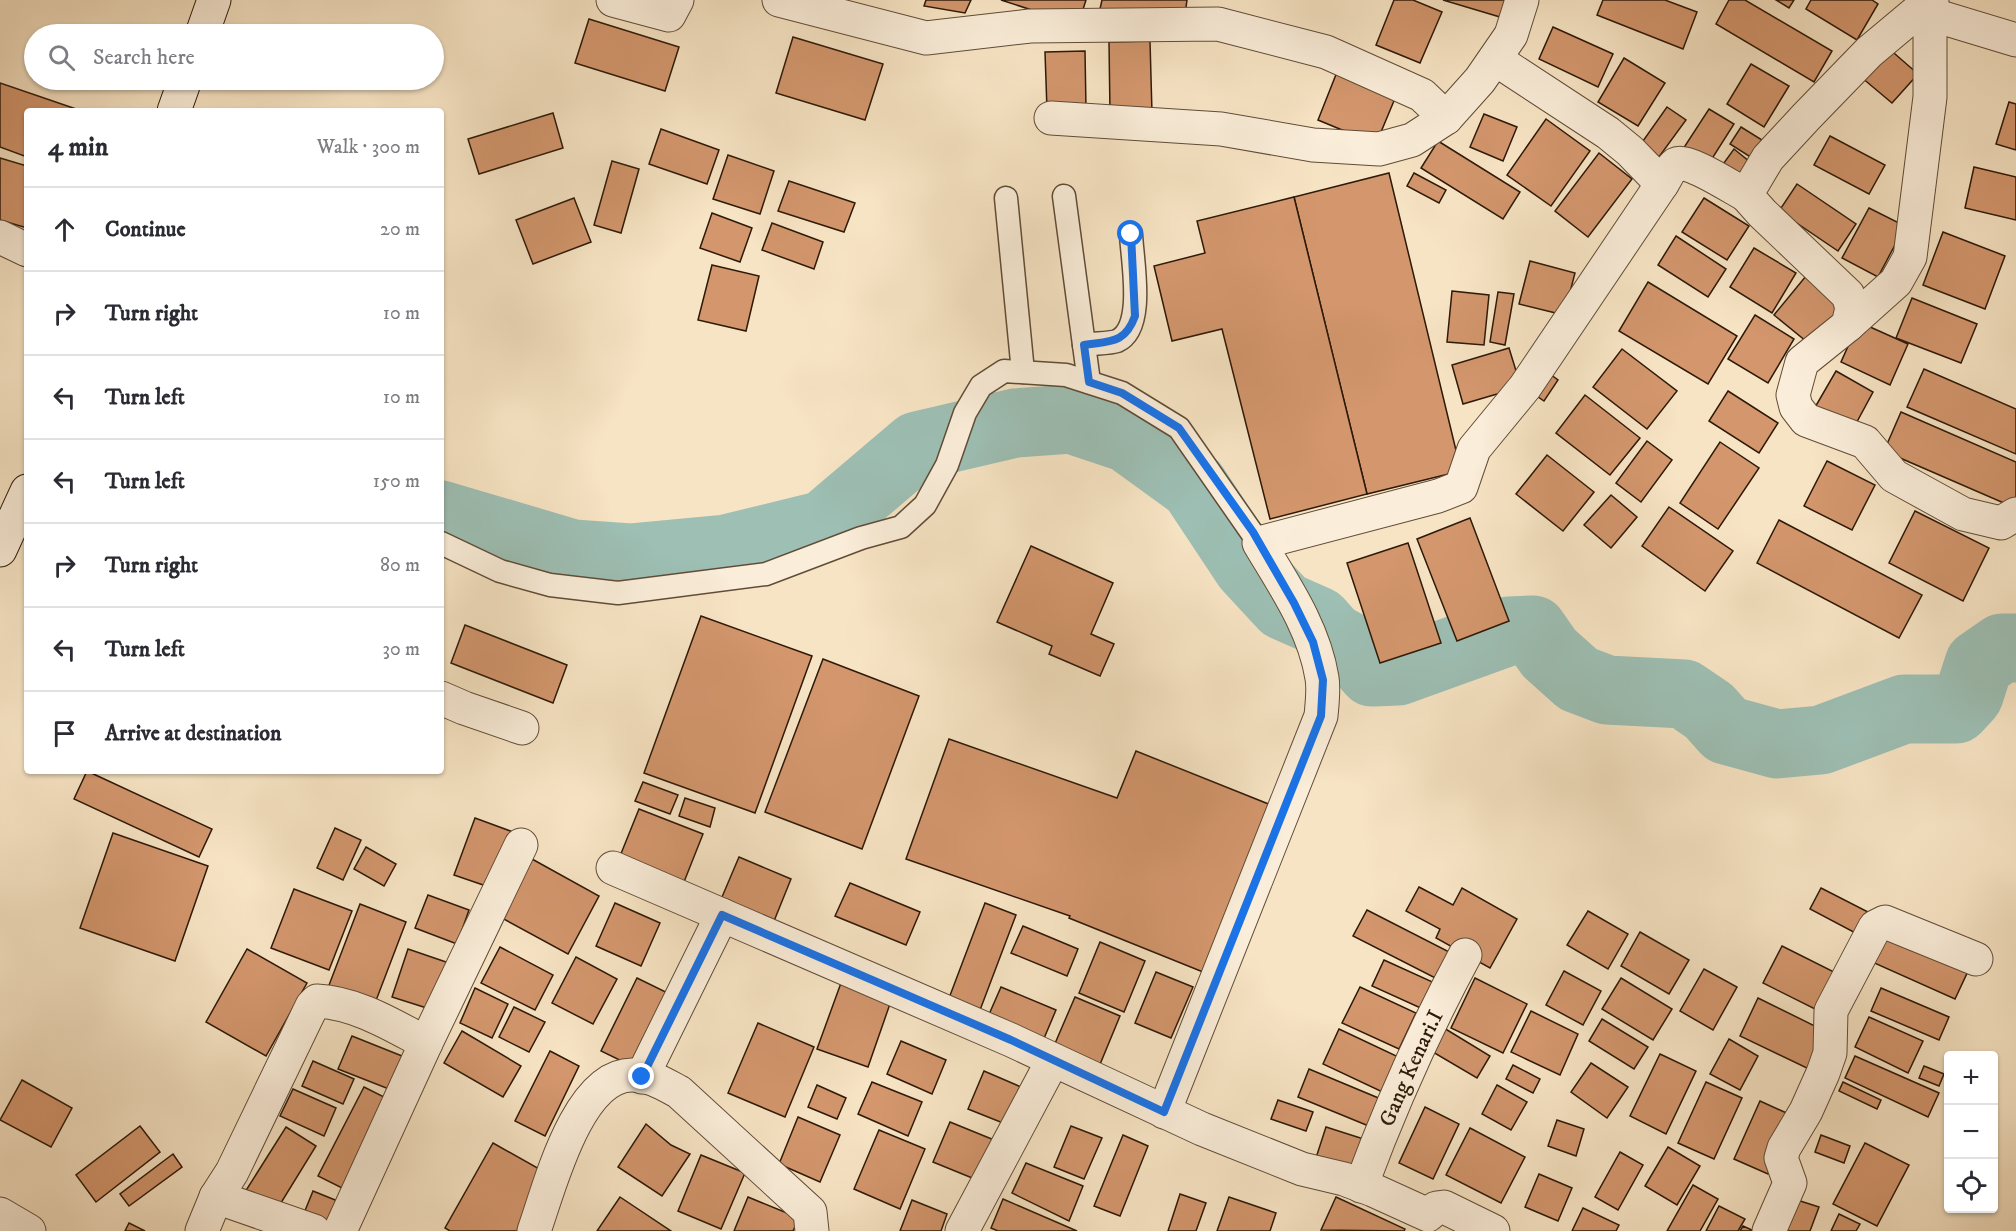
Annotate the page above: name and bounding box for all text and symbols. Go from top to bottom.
search box [24,24,444,90]
icon: search [45,41,78,74]
text: Search here [93,44,195,71]
text: 4 min [48,131,108,164]
text: Walk · 300 m [317,135,420,160]
icon: ahead [48,213,81,246]
text: Continue [105,216,186,243]
text: 20 m [380,217,420,242]
route start [1117,220,1143,246]
icon: right [48,297,81,330]
text: Turn right [105,300,198,327]
text: 10 m [383,301,420,326]
icon: left [48,381,81,414]
text: Turn left [105,384,185,411]
text: 10 m [383,385,420,410]
icon: left [48,465,81,498]
text: Turn left [105,468,185,495]
text: 150 m [373,469,420,494]
icon: right [48,549,81,582]
text: Turn right [105,552,198,579]
text: 80 m [380,553,420,578]
icon: left [48,633,81,666]
text: Turn left [105,636,185,663]
text: 30 m [382,637,420,662]
icon: arrive [48,717,81,750]
text: Arrive at destination [105,720,282,747]
street label: Gang Kenari.I [1374,1006,1450,1131]
map controls [1944,1051,1998,1213]
button: + [1944,1051,1998,1105]
route end [628,1063,654,1089]
button: − [1944,1105,1998,1159]
button: locate [1944,1159,1998,1213]

